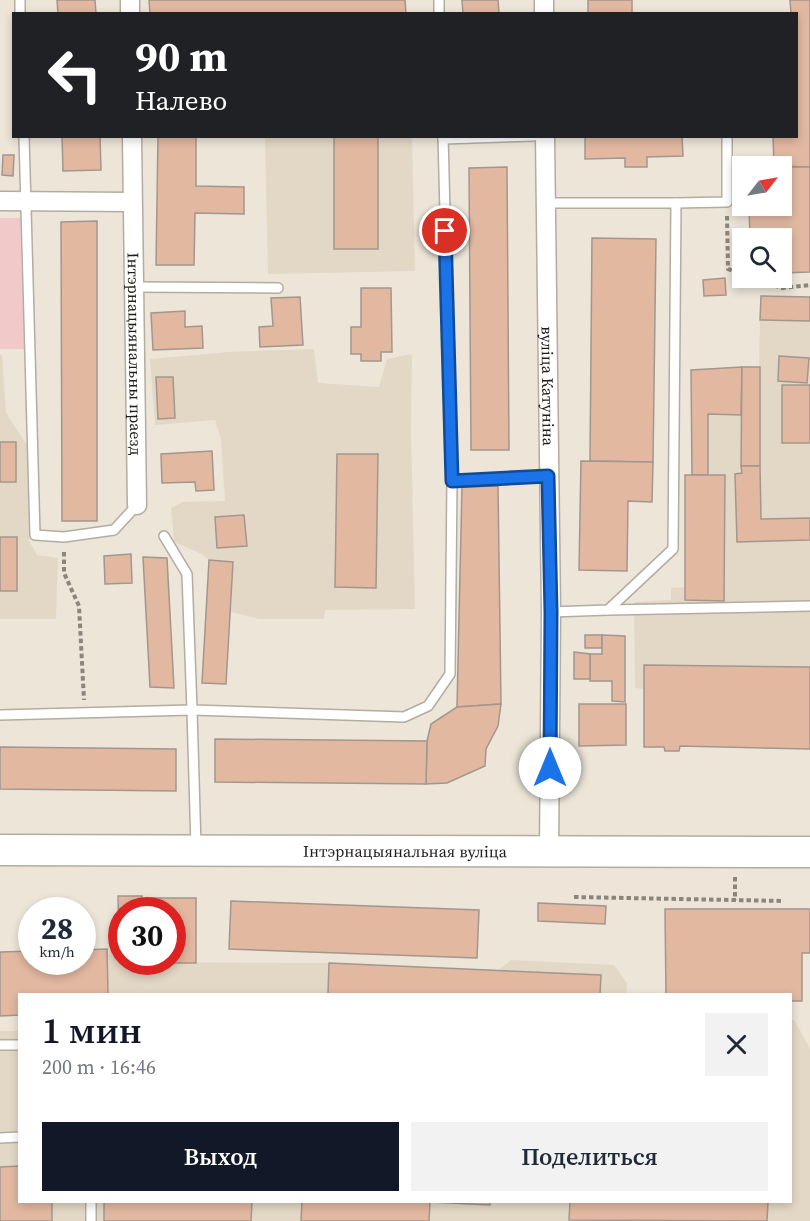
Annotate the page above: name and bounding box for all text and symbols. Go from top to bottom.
text: 90 m [135,27,228,85]
icon: left [36,36,114,114]
text: Налево [135,82,227,119]
north arrow [732,156,792,216]
map controls [732,156,792,288]
pin [419,205,470,256]
icon: arrive [428,214,461,247]
button: search [732,228,792,288]
street label: Інтэрнацыянальны праезд [123,252,147,456]
street label: вуліца Катуніна [536,326,560,447]
position arrow [518,736,582,800]
street label: Інтэрнацыянальная вуліца [303,840,508,862]
speed limit sign: 30 [108,897,186,975]
text: 28 [41,908,73,949]
text: km/h [39,941,75,962]
text: 1 мин [42,1006,142,1055]
button: close [705,1013,768,1076]
text: 200 m · 16:46 [42,1053,156,1081]
button: Выход [42,1122,399,1191]
button: Поделиться [411,1122,768,1191]

